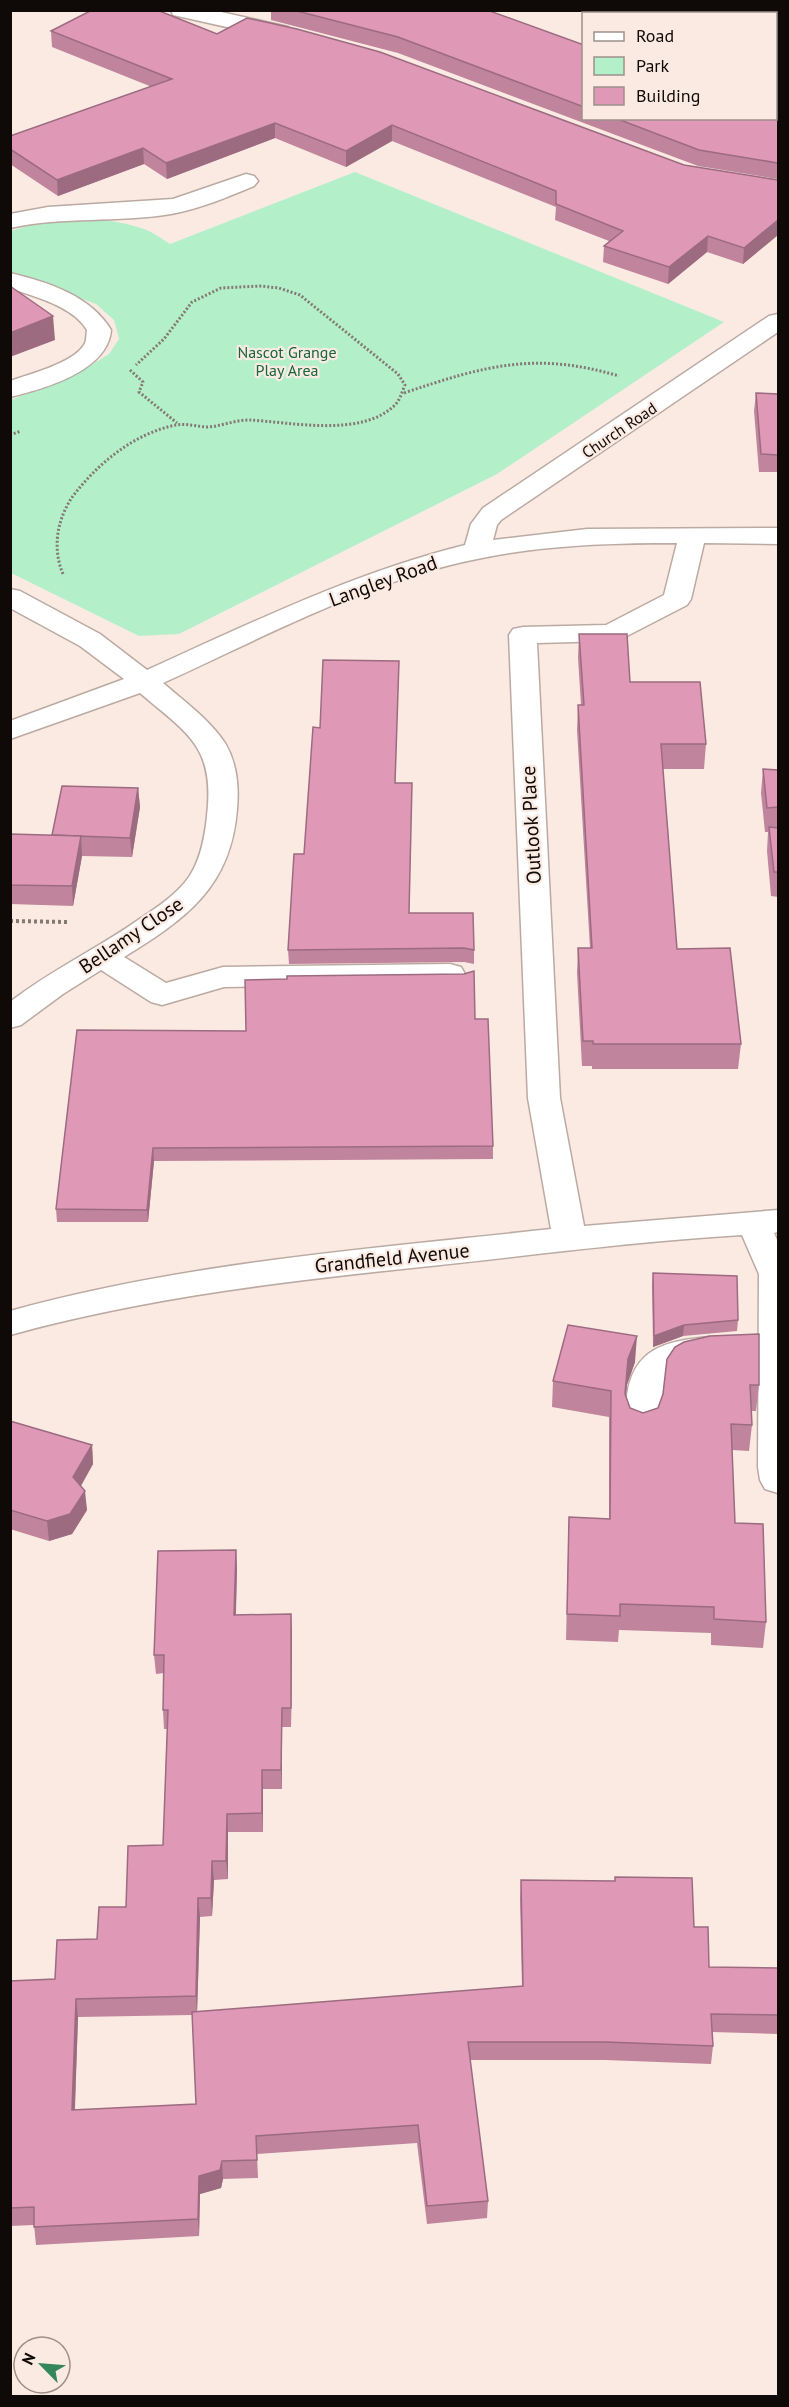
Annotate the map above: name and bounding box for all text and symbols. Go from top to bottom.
legend [582,12,777,120]
text: Road [636,24,674,47]
text: Park [636,54,669,77]
text: Building [636,84,700,107]
park label: Nascot Grange Play Area [237,342,337,380]
street label: Church Road [578,398,660,462]
street label: Langley Road [325,549,441,613]
street label: Outlook Place [515,765,547,885]
street label: Bellamy Close [74,891,188,979]
street label: Grandfield Avenue [313,1237,471,1279]
north arrow [12,2335,72,2395]
text: N [17,2350,40,2368]

